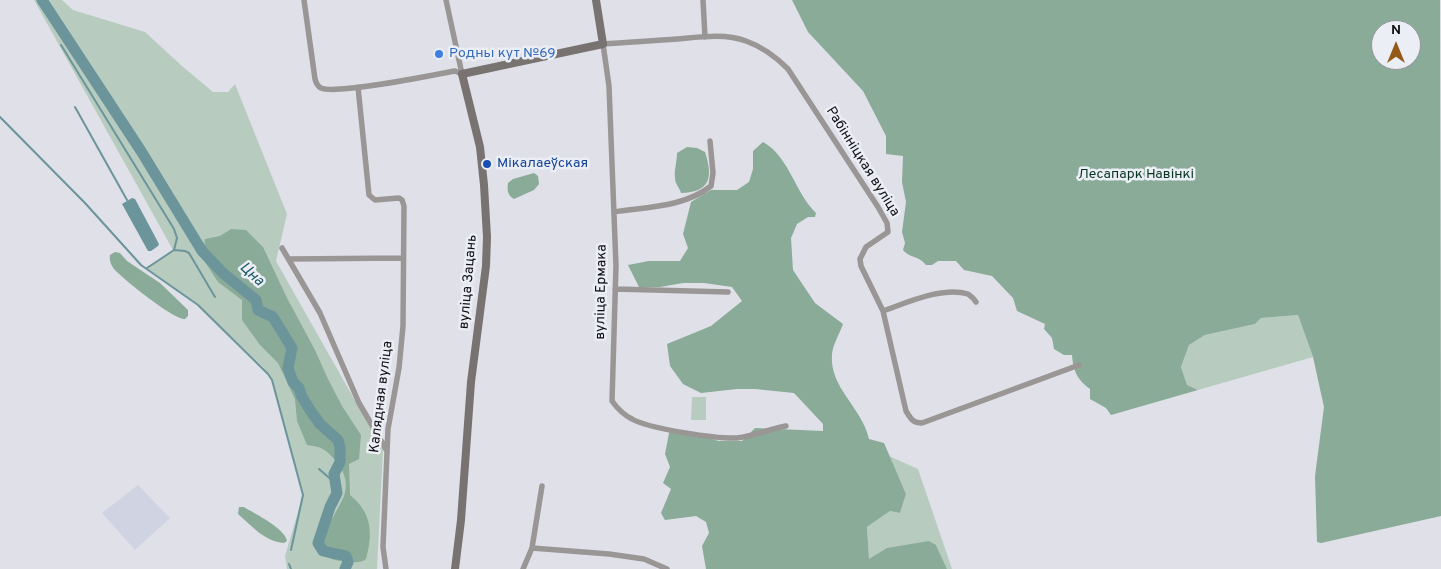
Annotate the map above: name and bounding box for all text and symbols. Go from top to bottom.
north arrow [1371,20,1421,70]
text: N [1391,22,1401,39]
place label: Родны кут №69 [449,46,556,62]
marker: Родны кут №69 [433,48,445,60]
street label: Рабінніцкая вуліца [821,104,903,220]
place label: Мікалаеўская [497,156,588,172]
marker: Мікалаеўская [481,158,493,170]
park label: Лесапарк Навінкі [1078,167,1194,183]
street label: вуліца Зацань [456,234,482,330]
street label: вуліца Ермака [593,244,611,340]
water label: Цна [235,259,267,291]
street label: Калядная вуліца [367,340,397,454]

